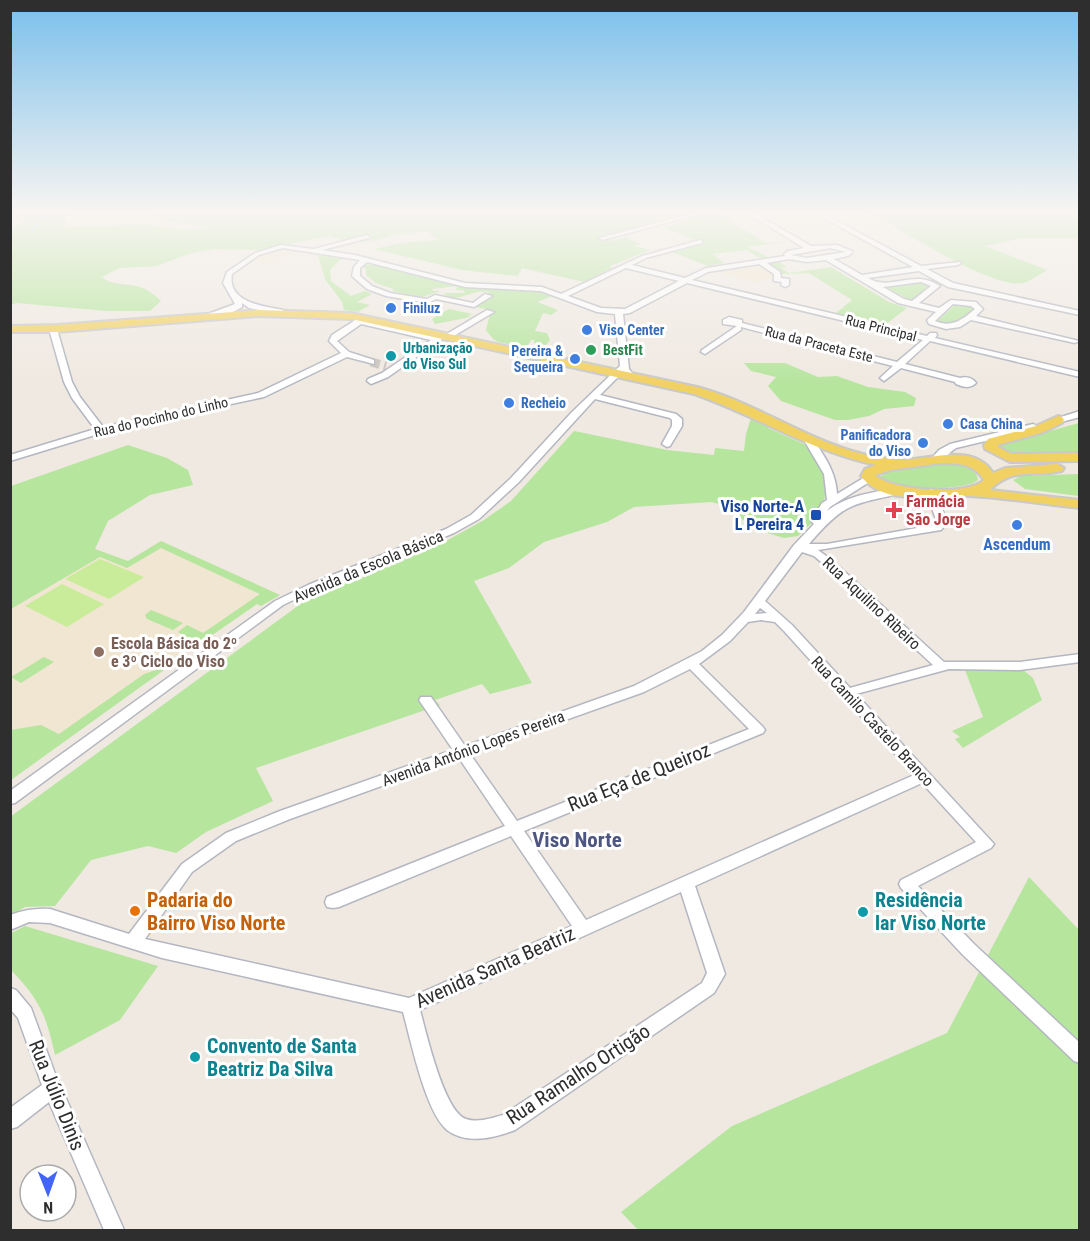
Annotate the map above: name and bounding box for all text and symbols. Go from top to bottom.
place label: Finiluz [403,300,440,316]
marker: Finiluz [384,301,398,315]
street label: Rua Principal [844,311,918,345]
place label: Viso Center [599,322,665,338]
marker: Viso Center [580,323,594,337]
street label: Rua da Praceta Este [763,323,875,365]
place label: Urbanização do Viso Sul [403,340,473,372]
place label: BestFit [603,342,643,358]
place label: Pereira & Sequeira [511,343,563,375]
marker: BestFit [584,343,598,357]
marker: Urbanização do Viso Sul [384,349,398,363]
marker: Pereira & Sequeira [568,352,582,366]
street label: Rua do Pocinho do Linho [92,394,230,440]
place label: Recheio [521,395,566,411]
marker: Recheio [502,396,516,410]
place label: Casa China [960,416,1023,432]
marker: Casa China [941,417,955,431]
place label: Panificadora do Viso [841,427,911,459]
marker: Panificadora do Viso [916,436,930,450]
place label: Farmácia São Jorge [906,492,971,529]
place label: Viso Norte-A L Pereira 4 [720,497,804,534]
marker: Farmácia São Jorge [887,503,901,517]
marker: Viso Norte-A L Pereira 4 [809,508,823,522]
marker: Ascendum [1010,518,1024,532]
street label: Avenida da Escola Básica [290,526,446,607]
place label: Ascendum [983,535,1051,554]
street label: Rua Aquilino Ribeiro [819,553,925,654]
place label: Escola Básica do 2º e 3º Ciclo do Viso [111,634,237,671]
marker: Escola Básica do 2º e 3º Ciclo do Viso [92,645,106,659]
street label: Rua Camilo Castelo Branco [807,652,938,790]
street label: Avenida António Lopes Pereira [379,707,567,790]
street label: Rua Eça de Queiroz [564,737,714,817]
district label: Viso Norte [532,828,622,852]
place label: Padaria do Bairro Viso Norte [147,888,285,935]
place label: Residência lar Viso Norte [875,888,986,935]
marker: Padaria do Bairro Viso Norte [128,904,142,918]
marker: Residência lar Viso Norte [856,905,870,919]
street label: Avenida Santa Beatriz [411,921,579,1013]
street label: Rua Ramalho Ortigão [502,1019,654,1129]
place label: Convento de Santa Beatriz Da Silva [207,1034,357,1081]
street label: Rua Júlio Dinis [24,1036,90,1154]
marker: Convento de Santa Beatriz Da Silva [188,1050,202,1064]
north arrow [18,1163,78,1223]
text: N [43,1198,53,1217]

